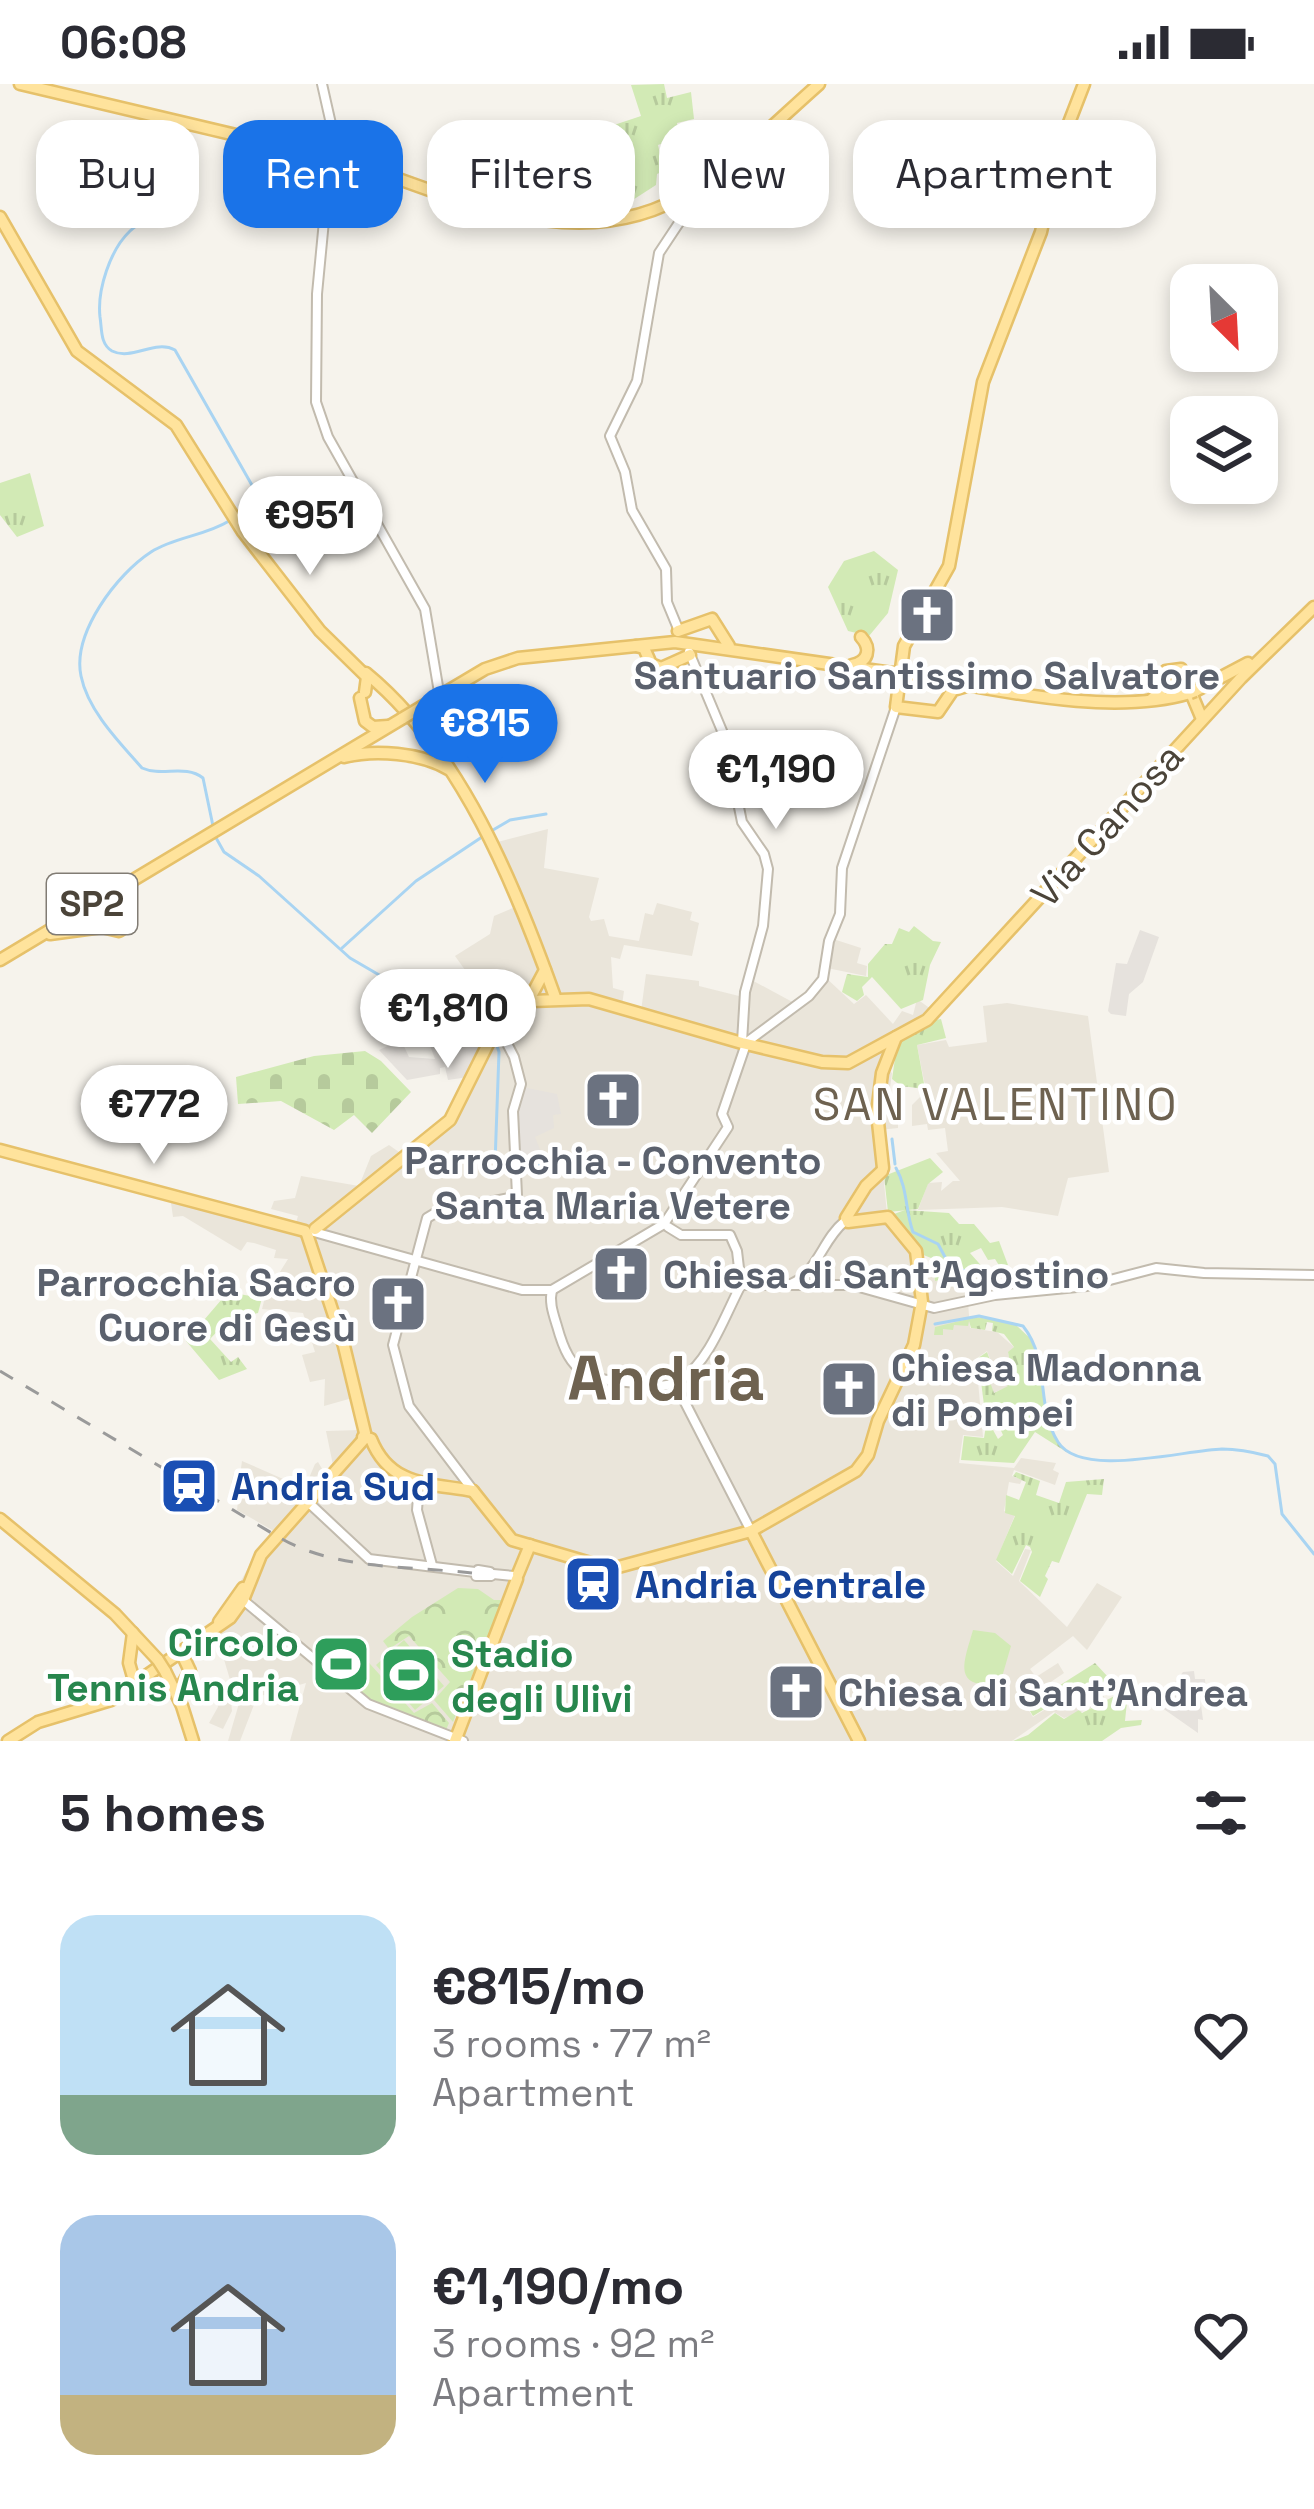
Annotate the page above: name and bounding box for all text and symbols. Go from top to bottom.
text: 06:08 [60,14,187,71]
chip: Buy [36,120,199,228]
chip: Rent [223,120,403,228]
chip: Filters [427,120,635,228]
chip: New [659,120,829,228]
chip: Apartment [853,120,1156,228]
north arrow [1170,264,1278,372]
map controls [1170,264,1278,504]
button: layers [1170,396,1278,504]
pin: €951 [239,476,381,578]
text: €951 [265,490,355,539]
church icon: Santuario Santissimo Salvatore [896,584,958,646]
place label: Santuario Santissimo Salvatore [634,651,1220,700]
pin: €815 [414,684,556,786]
text: €815 [440,698,530,747]
pin: €1,190 [678,730,874,832]
street label: Via Canosa [1020,733,1194,917]
text: €1,190 [716,744,836,793]
road number: SP2 [47,874,137,934]
pin: €1,810 [350,969,546,1071]
text: €1,810 [387,983,509,1032]
pin: €772 [83,1065,225,1167]
church icon: Parrocchia - Convento Santa Maria Vetere [582,1069,644,1131]
district label: SAN VALENTINO [813,1076,1179,1133]
text: €772 [108,1079,200,1128]
place label: Parrocchia - Convento Santa Maria Vetere [404,1136,822,1230]
church icon: Chiesa di Sant'Agostino [590,1243,652,1305]
place label: Chiesa di Sant'Agostino [663,1250,1109,1299]
place label: Parrocchia Sacro Cuore di Gesù [36,1258,356,1352]
church icon: Parrocchia Sacro Cuore di Gesù [367,1273,429,1335]
district label: Andria [567,1338,765,1418]
place label: Chiesa Madonna di Pompei [891,1343,1202,1437]
church icon: Chiesa Madonna di Pompei [818,1358,880,1420]
station icon: Andria Sud [158,1455,220,1517]
place label: Andria Sud [231,1462,435,1511]
station icon: Andria Centrale [562,1553,624,1615]
place label: Andria Centrale [635,1560,926,1609]
place label: Circolo Tennis Andria [47,1618,299,1712]
place label: Stadio degli Ulivi [451,1629,633,1723]
sports icon: Circolo Tennis Andria [310,1633,372,1695]
sports icon: Stadio degli Ulivi [378,1644,440,1706]
church icon: Chiesa di Sant'Andrea [765,1661,827,1723]
place label: Chiesa di Sant'Andrea [838,1668,1248,1717]
icon: filters [1188,1780,1254,1846]
text: 5 homes [60,1781,266,1846]
text: €815/mo [432,1954,645,2019]
icon: home [156,1963,300,2107]
icon: heart [1188,2002,1254,2068]
text: 3 rooms · 77 m² [432,2019,711,2068]
text: Apartment [432,2068,635,2117]
text: €1,190/mo [432,2254,684,2319]
icon: home [156,2263,300,2407]
icon: heart [1188,2302,1254,2368]
text: 3 rooms · 92 m² [432,2319,714,2368]
text: Apartment [432,2368,635,2417]

